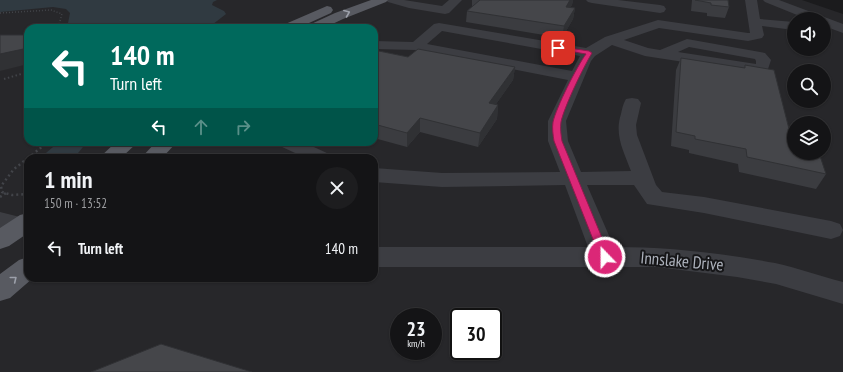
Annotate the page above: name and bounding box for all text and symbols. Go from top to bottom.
one-way arrow [344,9,351,17]
map controls [787,12,831,160]
button: sound [787,12,831,56]
pin [541,31,575,65]
text: 140 m [110,36,174,73]
icon: arrive [547,37,569,59]
icon: left [44,40,96,92]
button: search [787,64,831,108]
text: Turn left [110,72,162,95]
icon: left [148,116,170,138]
icon: ahead [190,116,212,138]
icon: right [232,116,254,138]
button: layers [787,116,831,160]
text: 1 min [44,164,92,195]
button: close [316,167,358,209]
text: 150 m · 13:52 [44,195,107,212]
position arrow [584,236,626,278]
icon: left [44,237,66,259]
text: Turn left [78,239,123,258]
text: 140 m [325,239,358,258]
street label: Innslake Drive [640,246,724,276]
one-way arrow [9,276,17,283]
speed limit sign: 30 [450,308,502,360]
text: 23 [406,316,426,342]
text: km/h [407,337,425,350]

